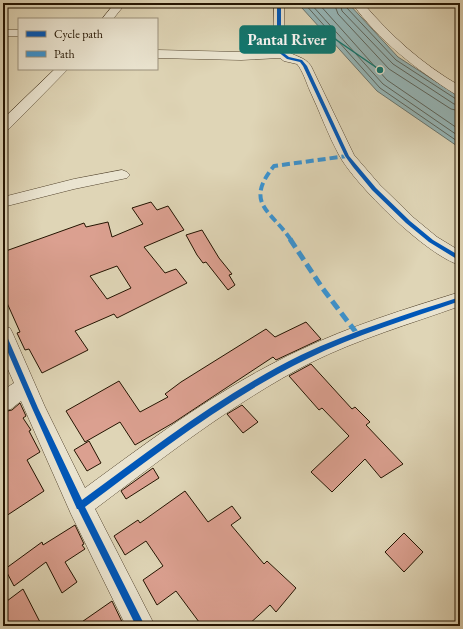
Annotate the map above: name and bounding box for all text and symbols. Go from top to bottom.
legend [18,18,158,70]
text: Cycle path [54,26,103,42]
callout: Pantal River [240,26,335,53]
text: Pantal River [248,30,327,49]
text: Path [54,46,75,62]

